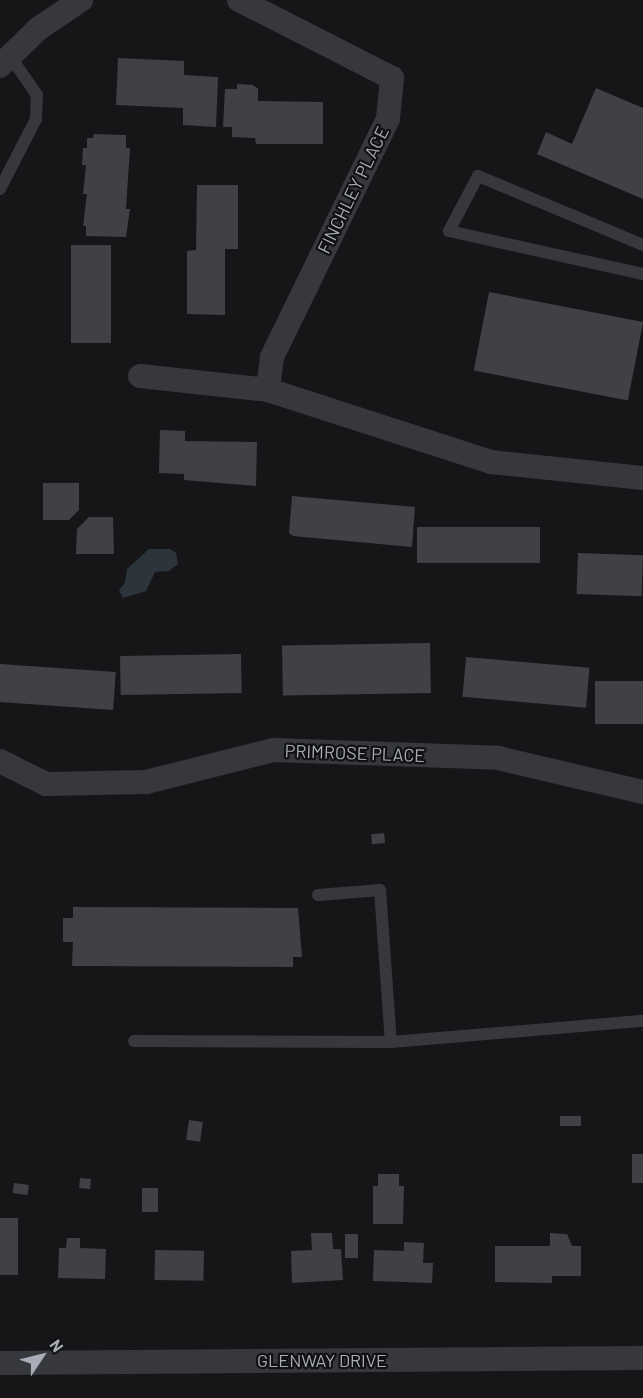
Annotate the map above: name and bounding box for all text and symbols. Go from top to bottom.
street label: FINCHLEY PLACE [313,123,393,257]
street label: PRIMROSE PLACE [284,740,426,766]
north arrow [12,1326,72,1386]
text: N [46,1336,68,1355]
street label: GLENWAY DRIVE [257,1349,387,1371]

